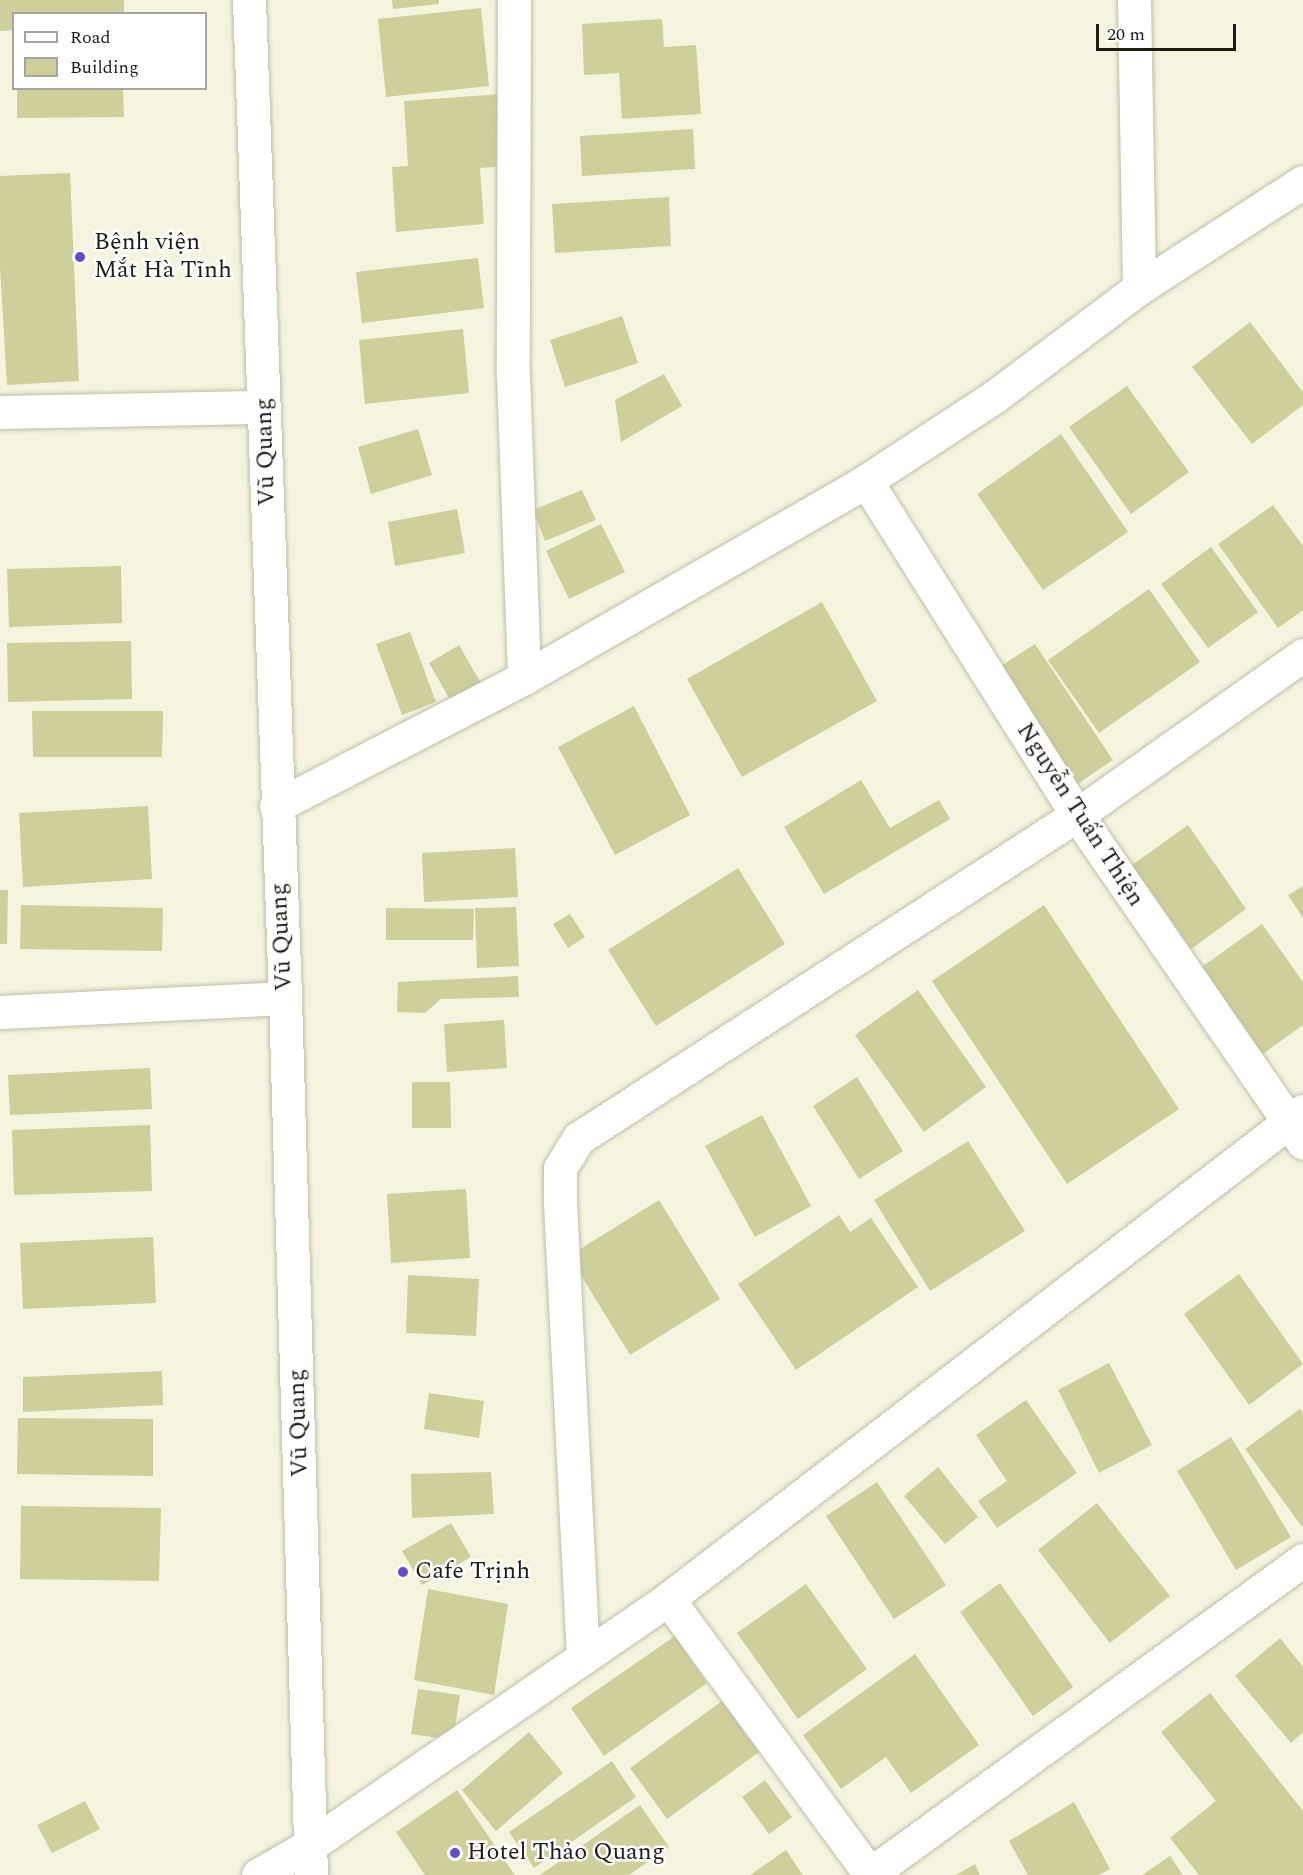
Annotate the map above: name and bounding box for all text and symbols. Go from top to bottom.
legend [12,12,207,90]
scale bar [1099,12,1238,50]
text: 20 m [1107,21,1145,48]
text: Road [70,24,111,51]
text: Building [70,54,139,81]
place label: Bệnh viện Mắt Hà Tĩnh [94,229,232,285]
marker: Bệnh viện Mắt Hà Tĩnh [71,248,89,266]
street label: Vũ Quang [250,397,282,507]
street label: Nguyễn Tuấn Thiện [1010,718,1150,912]
street label: Vũ Quang [265,882,299,992]
street label: Vũ Quang [283,1368,315,1478]
place label: Cafe Trịnh [415,1558,530,1586]
marker: Cafe Trịnh [396,1565,410,1579]
place label: Hotel Thảo Quang [467,1839,665,1867]
marker: Hotel Thảo Quang [448,1846,462,1860]

